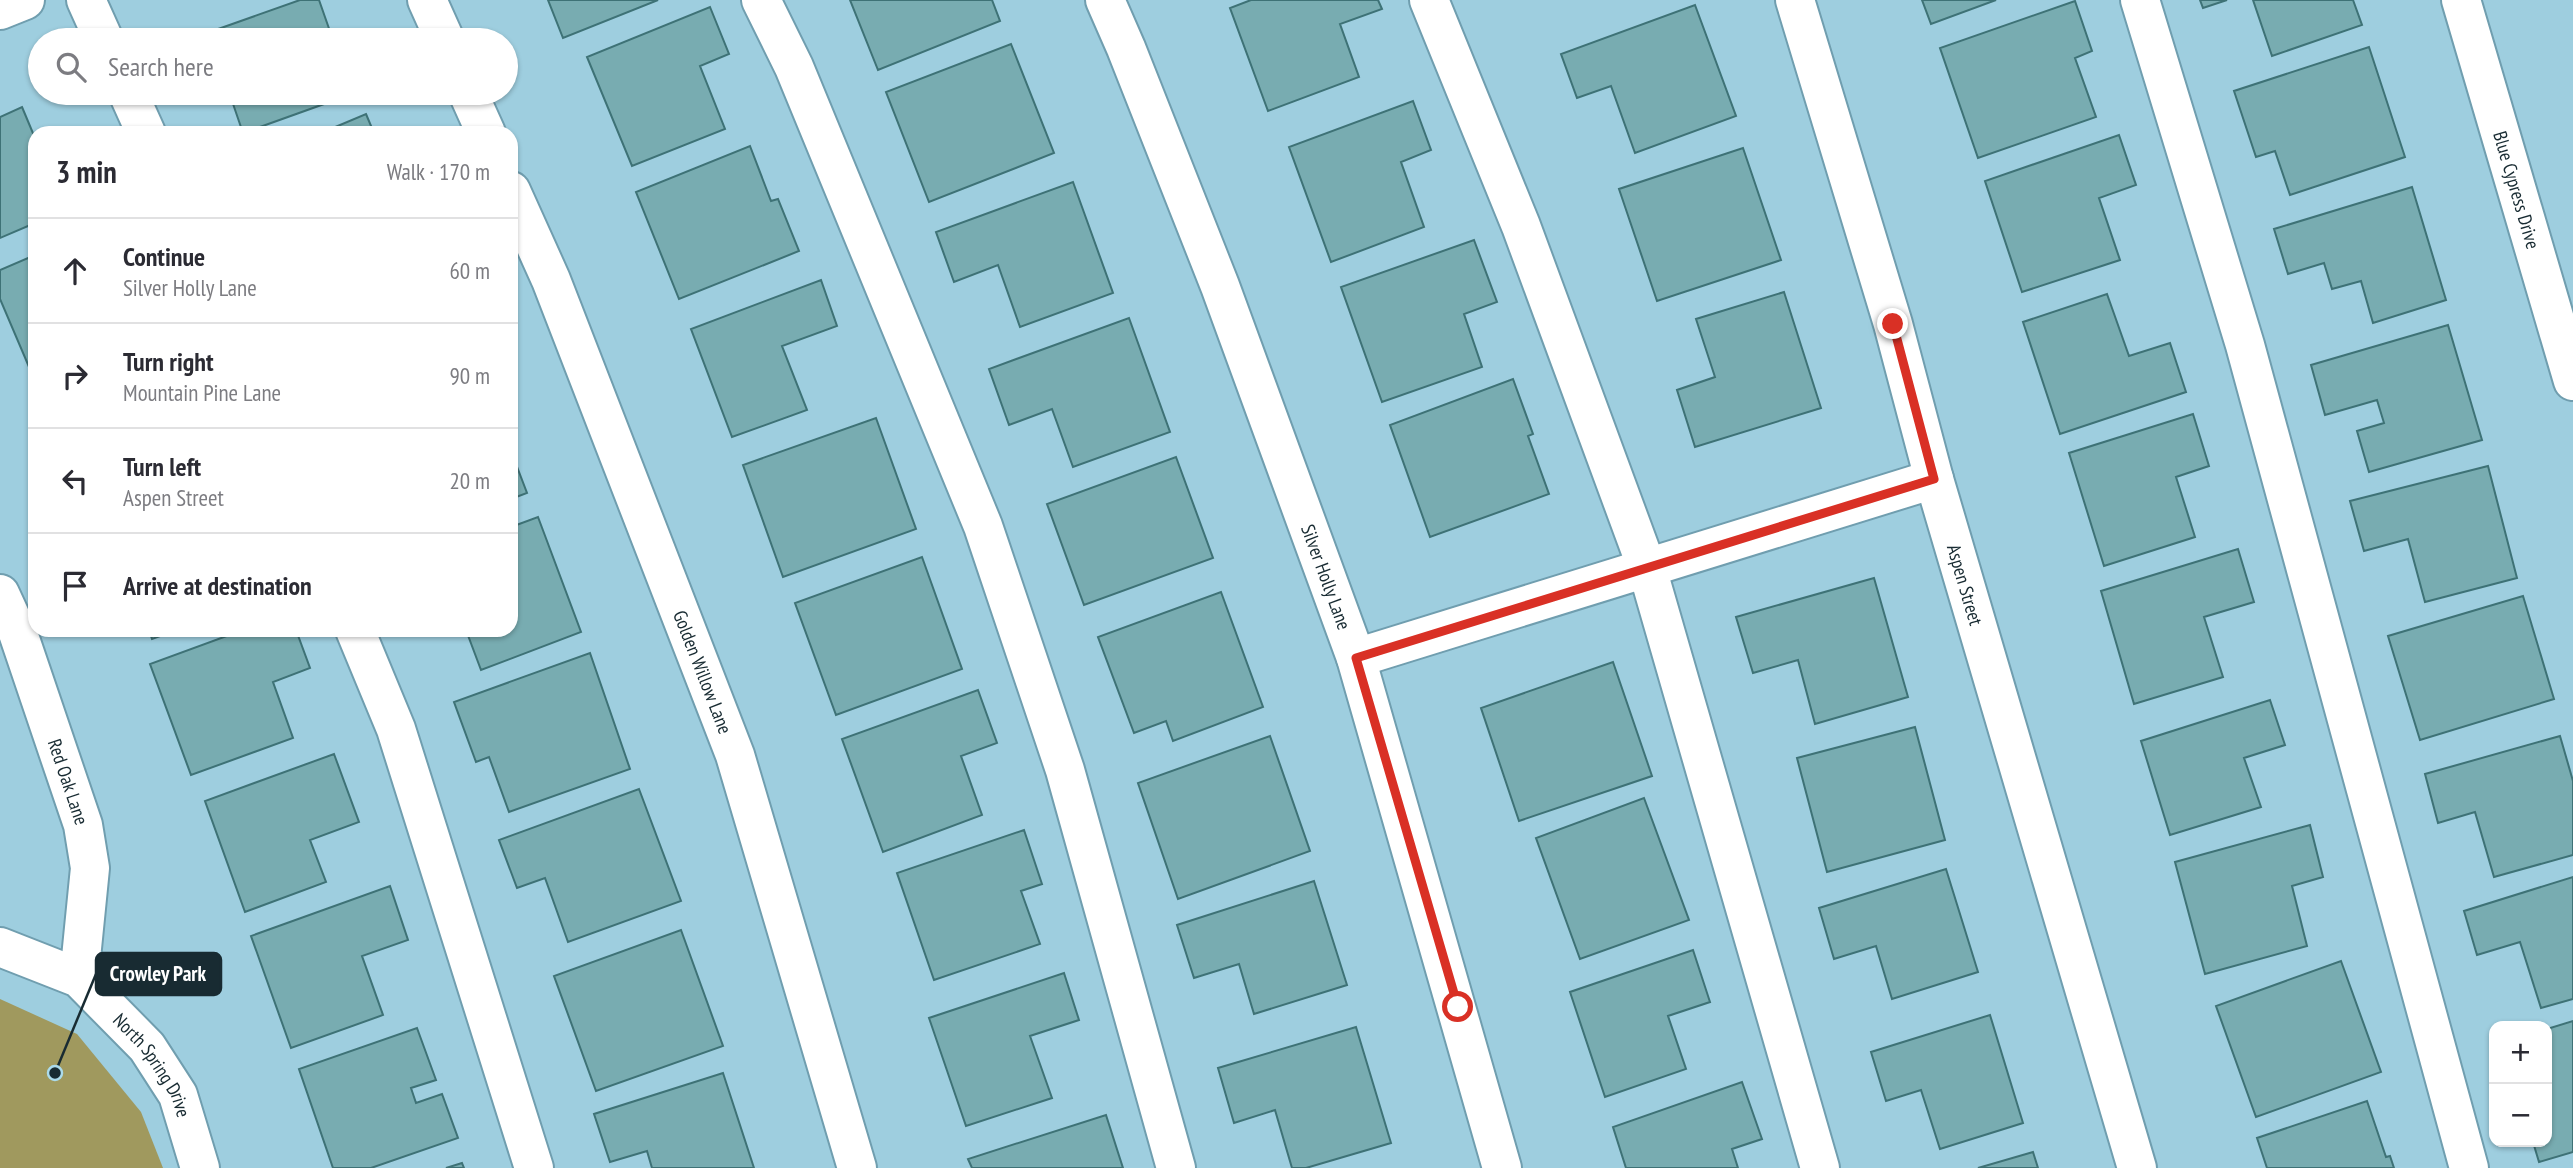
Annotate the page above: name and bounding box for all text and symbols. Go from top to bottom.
search box [28,28,518,105]
icon: search [52,48,90,86]
text: Search here [108,50,214,83]
street label: Blue Cypress Drive [2488,128,2546,252]
text: 3 min [56,152,117,191]
text: Walk · 170 m [387,157,490,186]
text: Continue [123,240,205,273]
icon: ahead [56,252,94,290]
text: 60 m [449,256,490,285]
text: Silver Holly Lane [123,273,257,302]
route end [1877,308,1908,339]
text: Turn right [123,345,214,378]
icon: right [56,357,94,395]
text: 90 m [449,361,490,390]
text: Mountain Pine Lane [123,378,281,407]
text: Turn left [123,450,201,483]
icon: left [56,462,94,500]
text: 20 m [449,466,490,495]
text: Aspen Street [123,483,224,512]
street label: Silver Holly Lane [1296,521,1357,633]
street label: Aspen Street [1942,541,1989,629]
icon: arrive [56,567,94,605]
text: Arrive at destination [123,569,312,602]
street label: Golden Willow Lane [668,607,738,737]
street label: Red Oak Lane [43,736,94,828]
callout: Crowley Park [96,953,221,995]
text: Crowley Park [110,960,206,987]
route start [1442,991,1473,1022]
street label: North Spring Drive [108,1008,196,1120]
map controls [2489,1021,2552,1147]
button: + [2489,1021,2552,1084]
button: − [2489,1084,2552,1147]

